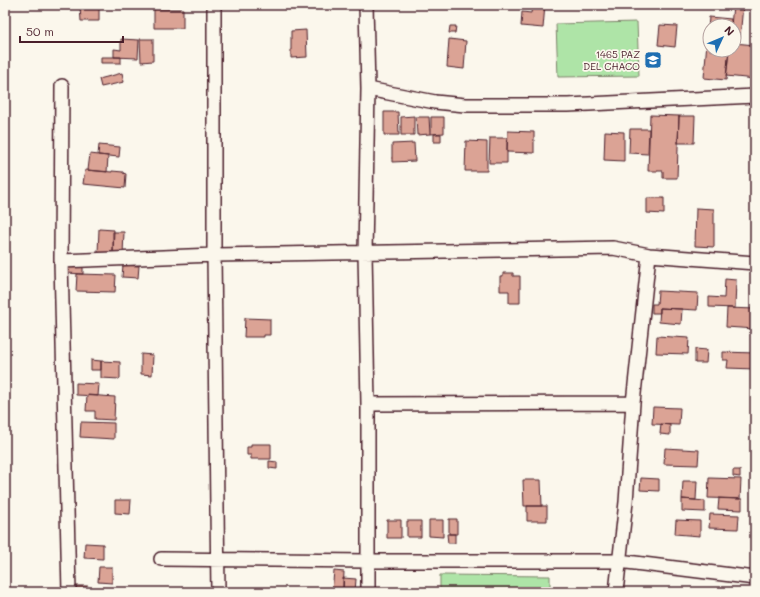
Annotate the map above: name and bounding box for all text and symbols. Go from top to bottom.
scale bar [20,18,123,44]
north arrow [702,18,742,58]
text: N [721,22,738,39]
text: 50 m [26,23,54,39]
place label: 1465 PAZ DEL CHACO [583,47,640,73]
school or university icon: 1465 PAZ DEL CHACO [643,50,663,70]

